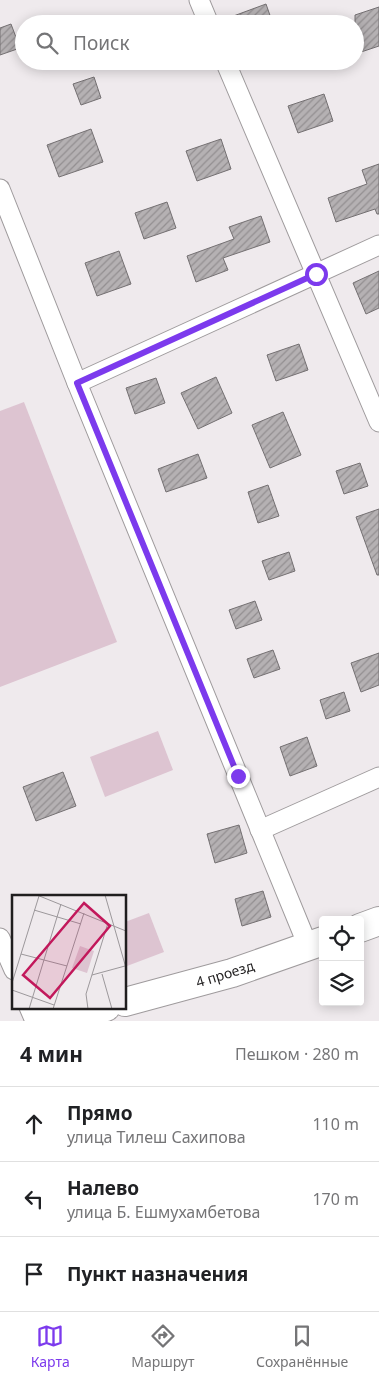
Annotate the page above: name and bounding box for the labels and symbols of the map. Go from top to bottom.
route start [305,263,328,286]
route end [227,765,250,788]
inset map [12,895,126,1008]
street label: 4 проезд [193,956,257,991]

